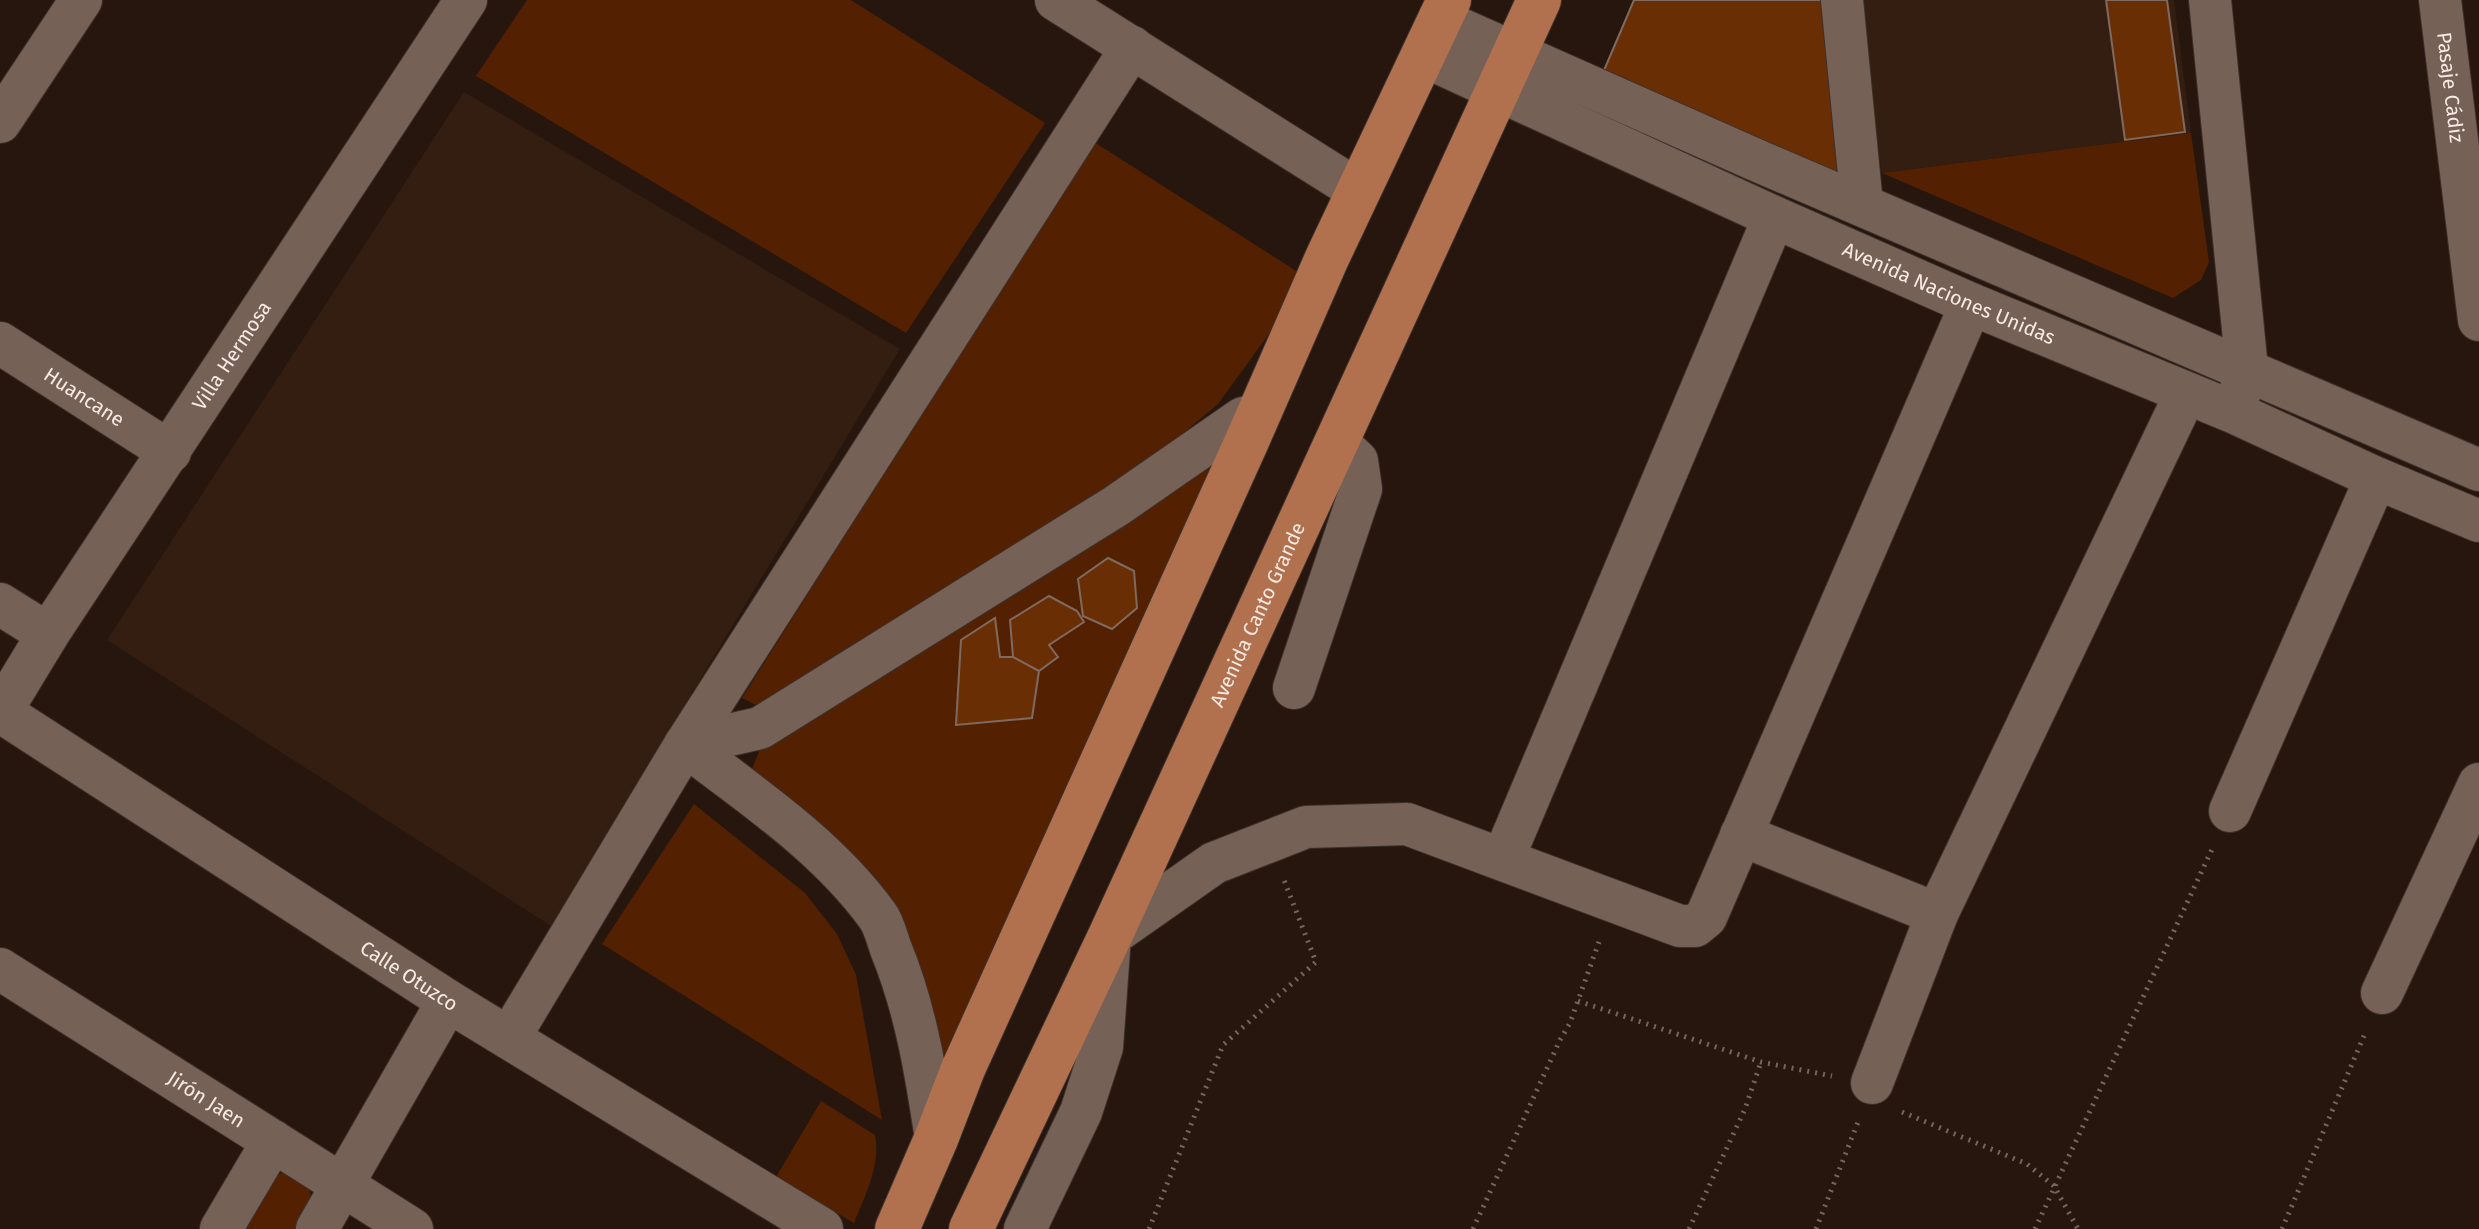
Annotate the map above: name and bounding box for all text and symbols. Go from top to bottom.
street label: Pasaje Cádiz [2432,31,2469,144]
street label: Avenida Naciones Unidas [1839,237,2059,349]
street label: Villa Hermosa [187,296,276,415]
street label: Huancane [39,362,129,432]
street label: Avenida Canto Grande [1205,518,1310,711]
street label: Calle Otuzco [356,935,462,1016]
street label: Jirón Jaen [163,1066,250,1133]

